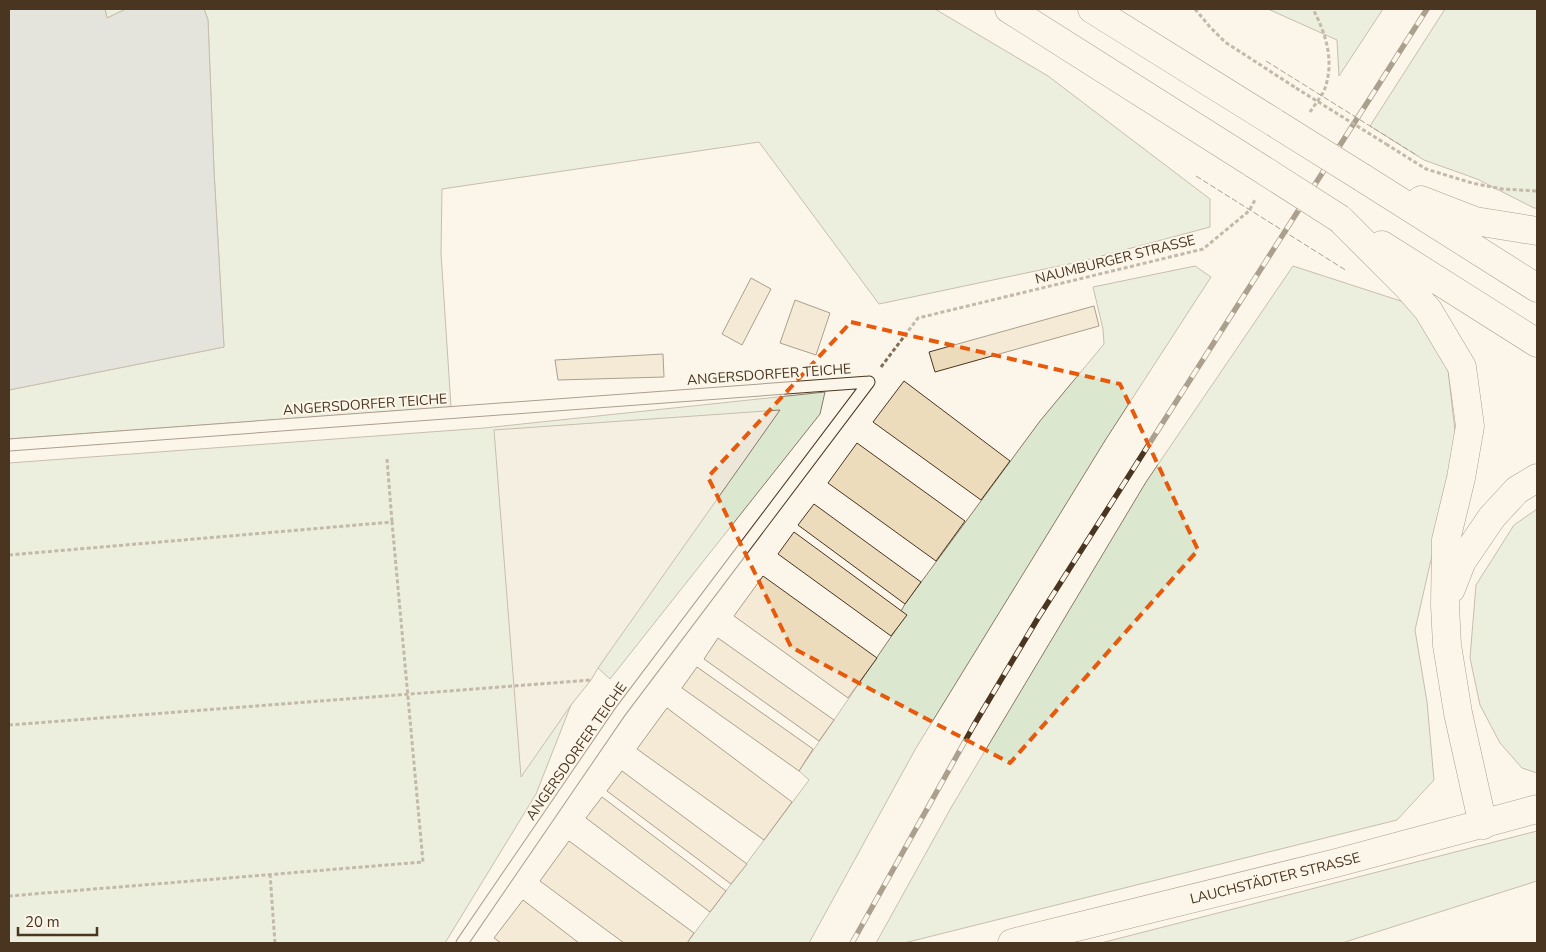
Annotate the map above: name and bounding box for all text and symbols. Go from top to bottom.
street label: NAUMBURGER STRASSE [1033,230,1197,289]
street label: ANGERSDORFER TEICHE [686,359,852,390]
street label: ANGERSDORFER TEICHE [282,389,448,420]
street label: ANGERSDORFER TEICHE [521,678,631,824]
street label: LAUCHSTÄDTER STRASSE [1188,848,1362,909]
scale bar [18,904,96,936]
text: 20 m [25,912,60,932]

